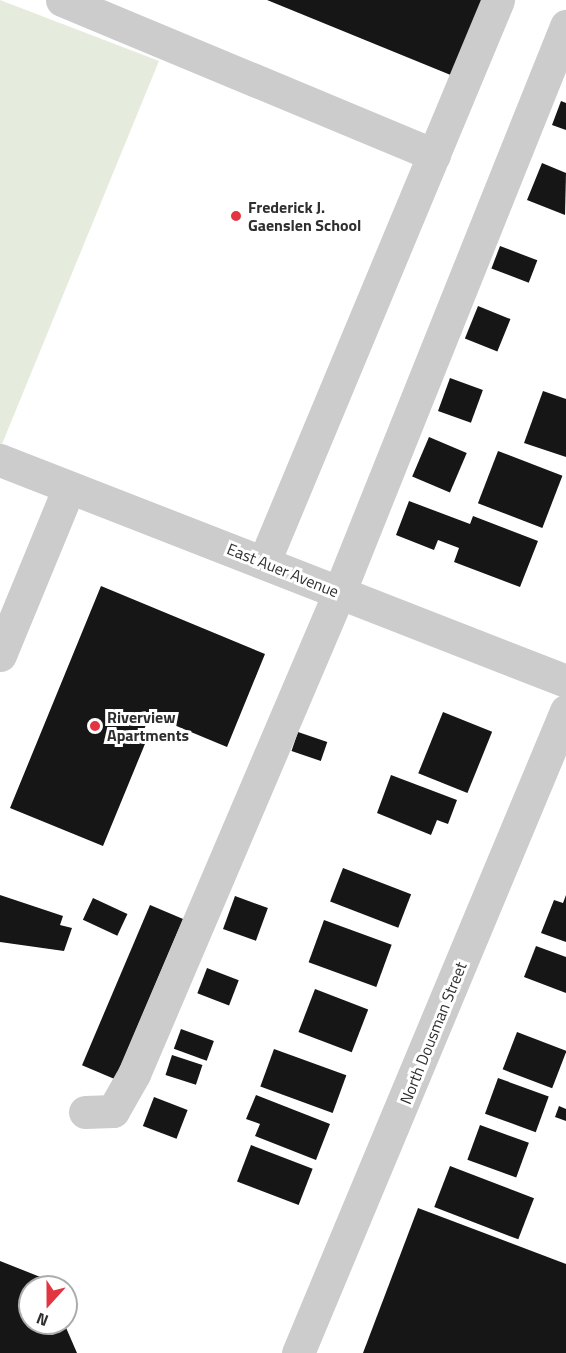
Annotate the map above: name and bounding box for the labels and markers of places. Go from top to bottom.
place label: Frederick J. Gaenslen School [248,197,361,235]
marker: Frederick J. Gaenslen School [229,209,243,223]
place label: Riverview Apartments [107,707,189,745]
marker: Riverview Apartments [88,719,102,733]

